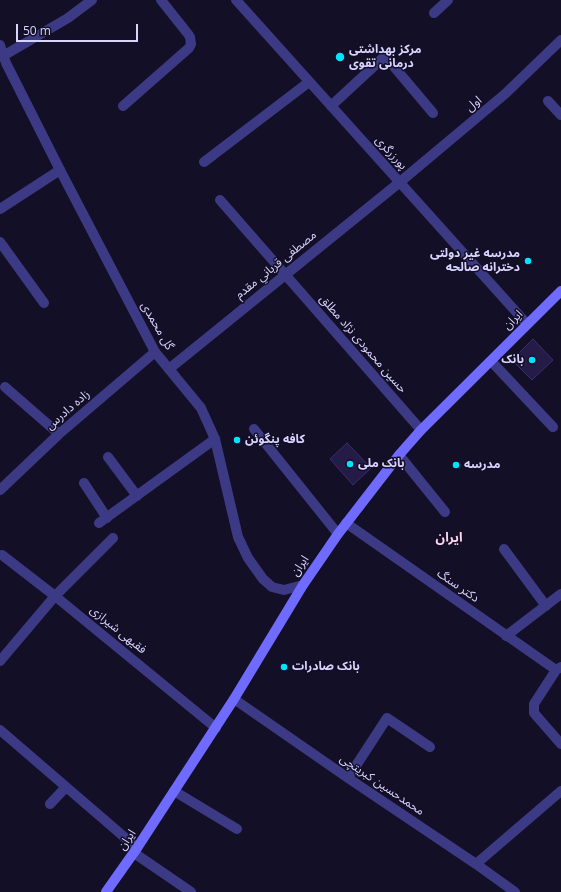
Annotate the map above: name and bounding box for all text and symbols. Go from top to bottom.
scale bar [18,16,140,42]
text: 50 m [23,22,51,39]
place label: مرکز بهداشتی درمانی تقوی [349,43,422,71]
marker: مرکز بهداشتی درمانی تقوی [334,51,346,63]
street label: اول [463,93,485,115]
street label: پورزرگری [372,133,410,173]
street label: مصطفی قرباني مقدم [233,228,319,302]
place label: مدرسه غیر دولتی دخترانه صالحه [430,247,520,275]
marker: مدرسه غیر دولتی دخترانه صالحه [523,256,533,266]
street label: حسین محمودی نژاد مطلق [316,292,410,396]
street label: گل محمدی [137,299,177,353]
street label: ایران [500,307,526,333]
place label: بانک [501,353,524,367]
marker: بانک [527,355,537,365]
street label: زاده دادرس [43,387,93,433]
place label: کافه پنگوئن [245,433,305,447]
marker: کافه پنگوئن [232,435,242,445]
place label: بانک ملی [358,457,405,471]
place label: مدرسه [464,458,500,472]
marker: بانک ملی [345,459,355,469]
marker: مدرسه [451,460,461,470]
district label: ایران [436,530,462,546]
street label: ایران [288,553,312,579]
street label: دکتر سنگ [434,566,482,606]
street label: فقیهی شیرازی [87,603,149,657]
place label: بانک صادرات [292,660,360,674]
marker: بانک صادرات [279,662,289,672]
street label: محمدحسین کبریتچی [337,751,427,819]
street label: ایران [115,827,139,853]

